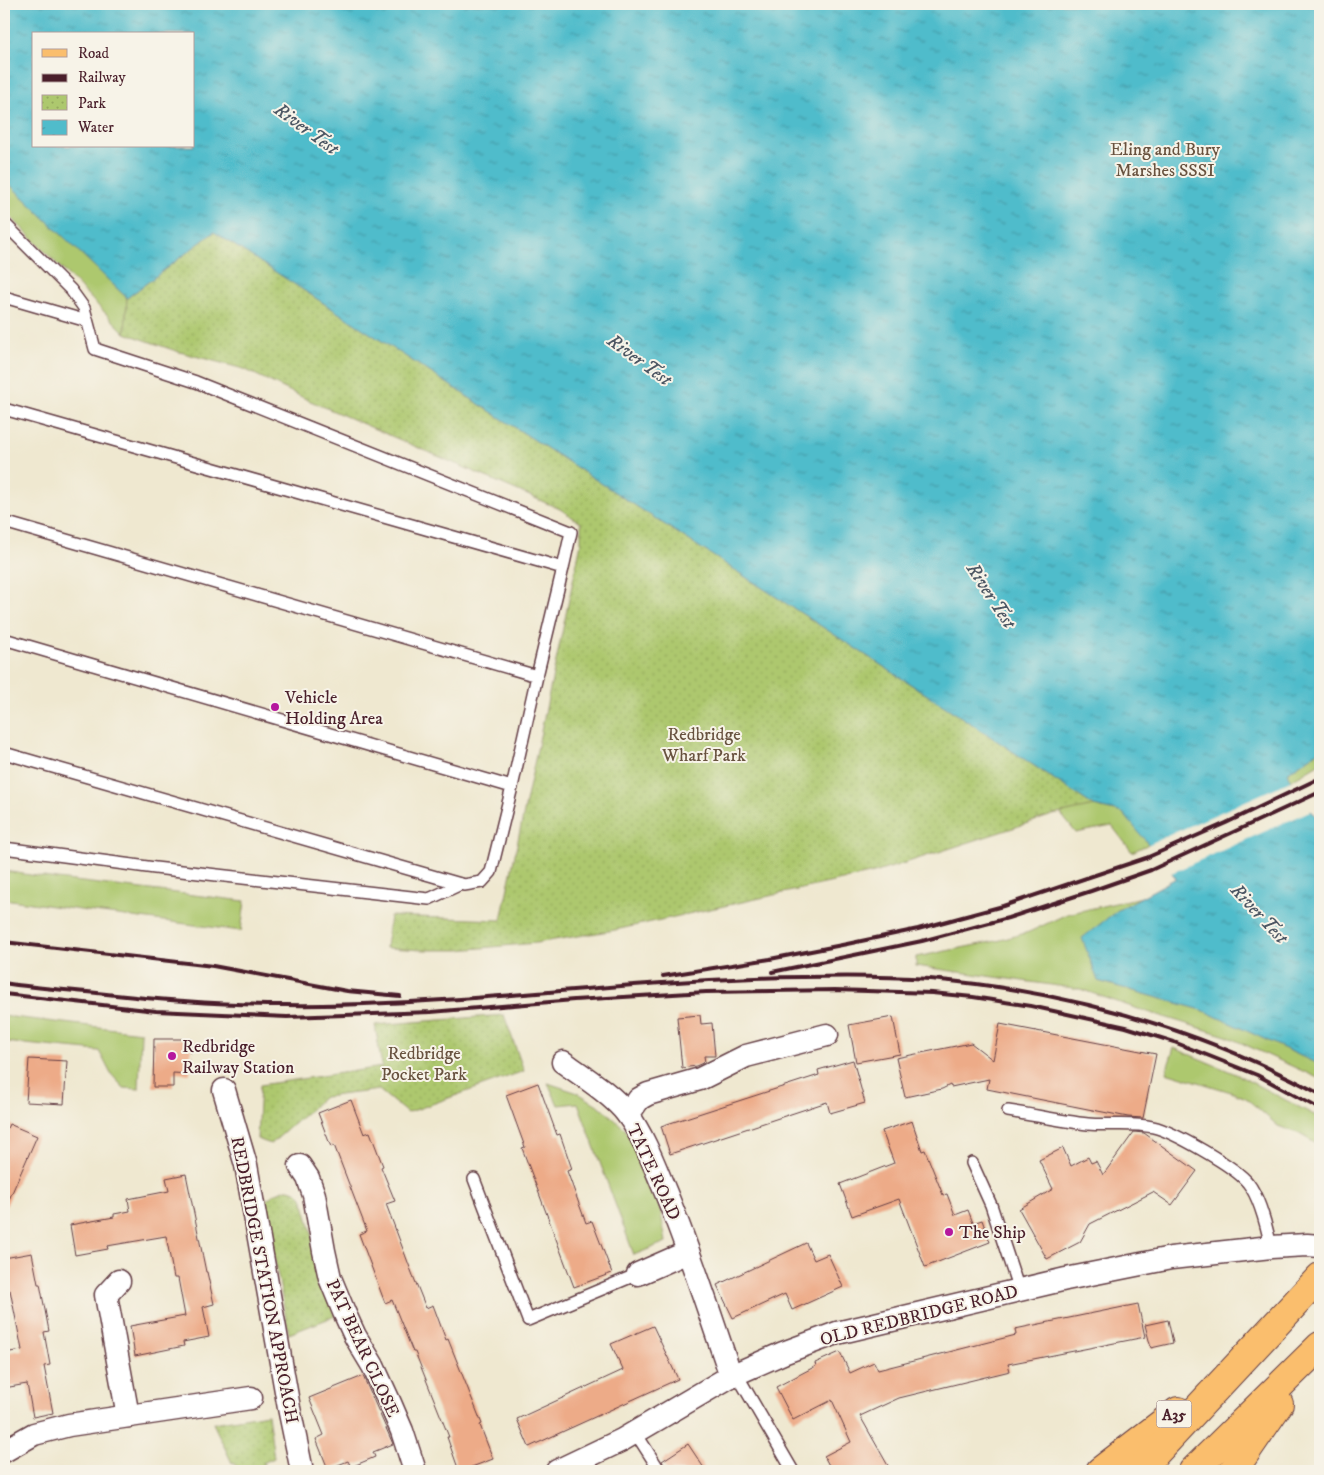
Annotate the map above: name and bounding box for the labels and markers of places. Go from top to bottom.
place label: Vehicle Holding Area [284,687,383,730]
marker: Vehicle Holding Area [269,701,281,713]
place label: Redbridge Railway Station [182,1036,295,1079]
marker: Redbridge Railway Station [166,1050,178,1062]
place label: The Ship [959,1222,1026,1244]
marker: The Ship [943,1226,955,1238]

